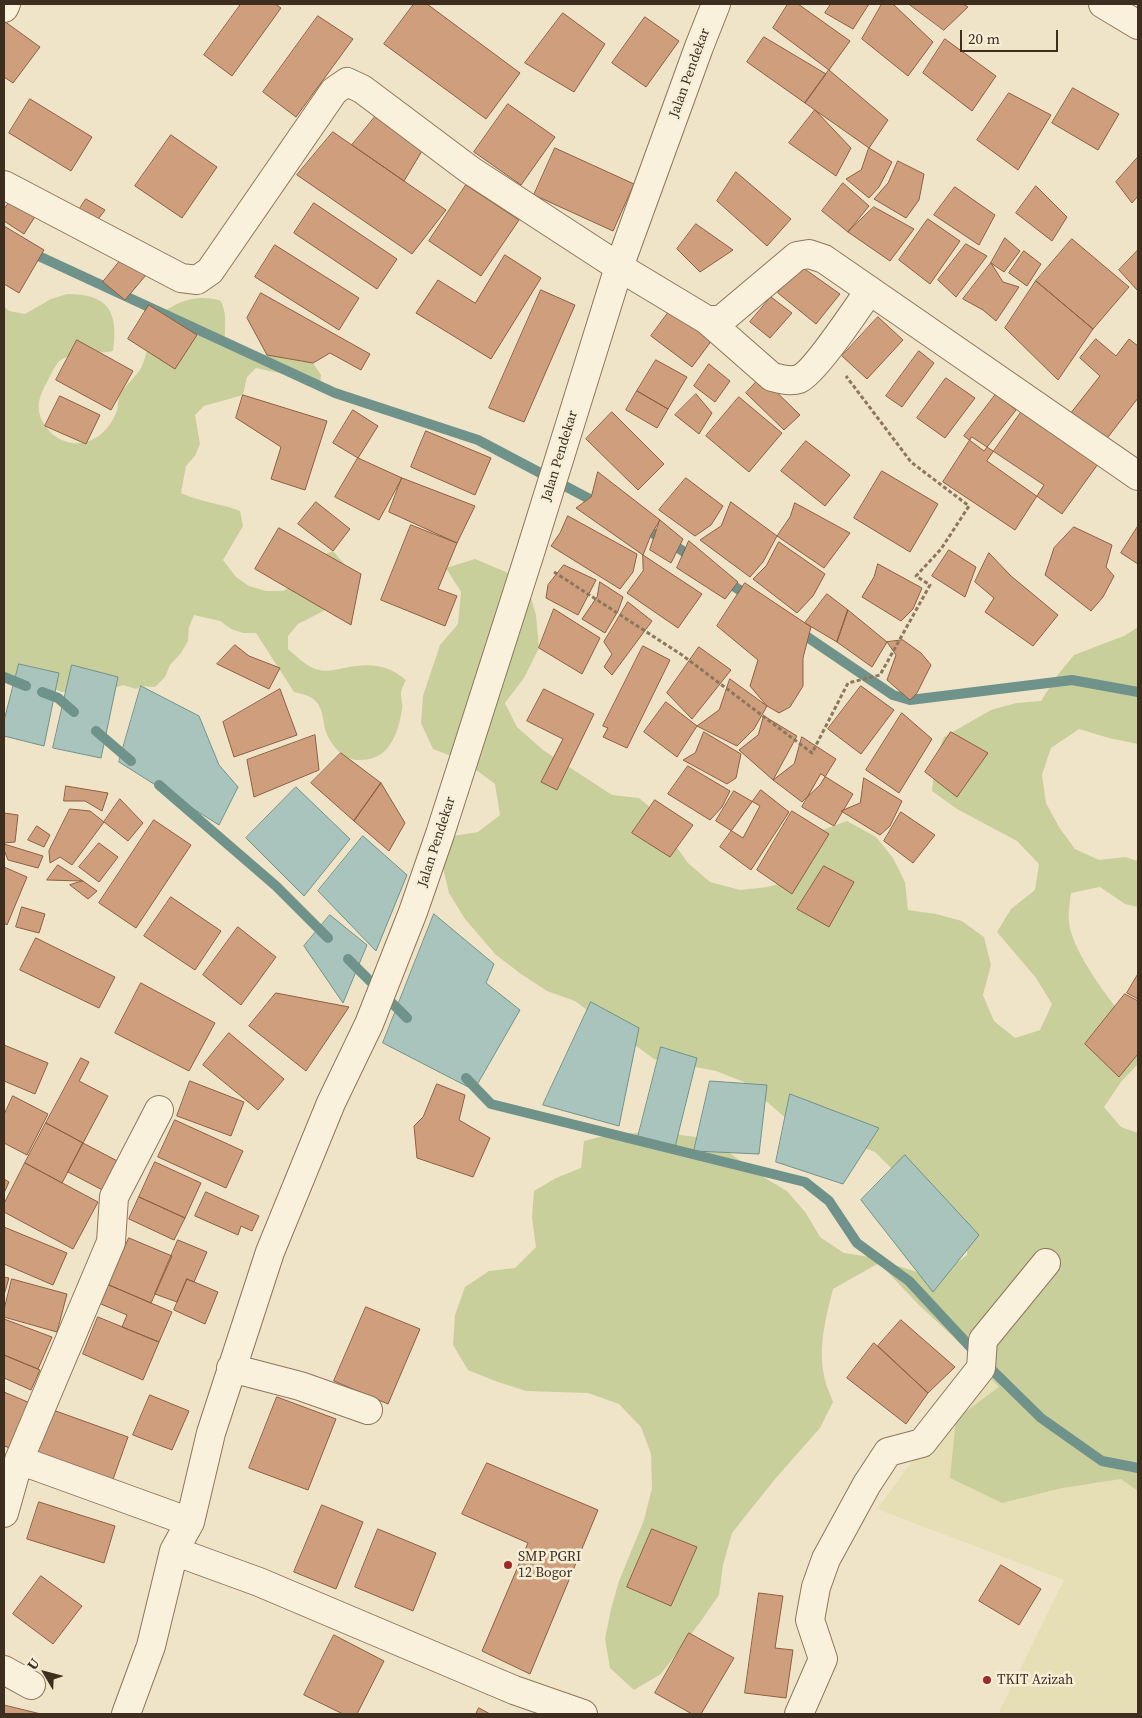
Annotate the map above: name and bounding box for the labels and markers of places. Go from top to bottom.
place label: SMP PGRI 12 Bogor [518,1549,581,1581]
marker: SMP PGRI 12 Bogor [502,1559,514,1571]
place label: TKIT Azizah [997,1672,1073,1688]
marker: TKIT Azizah [981,1674,993,1686]

